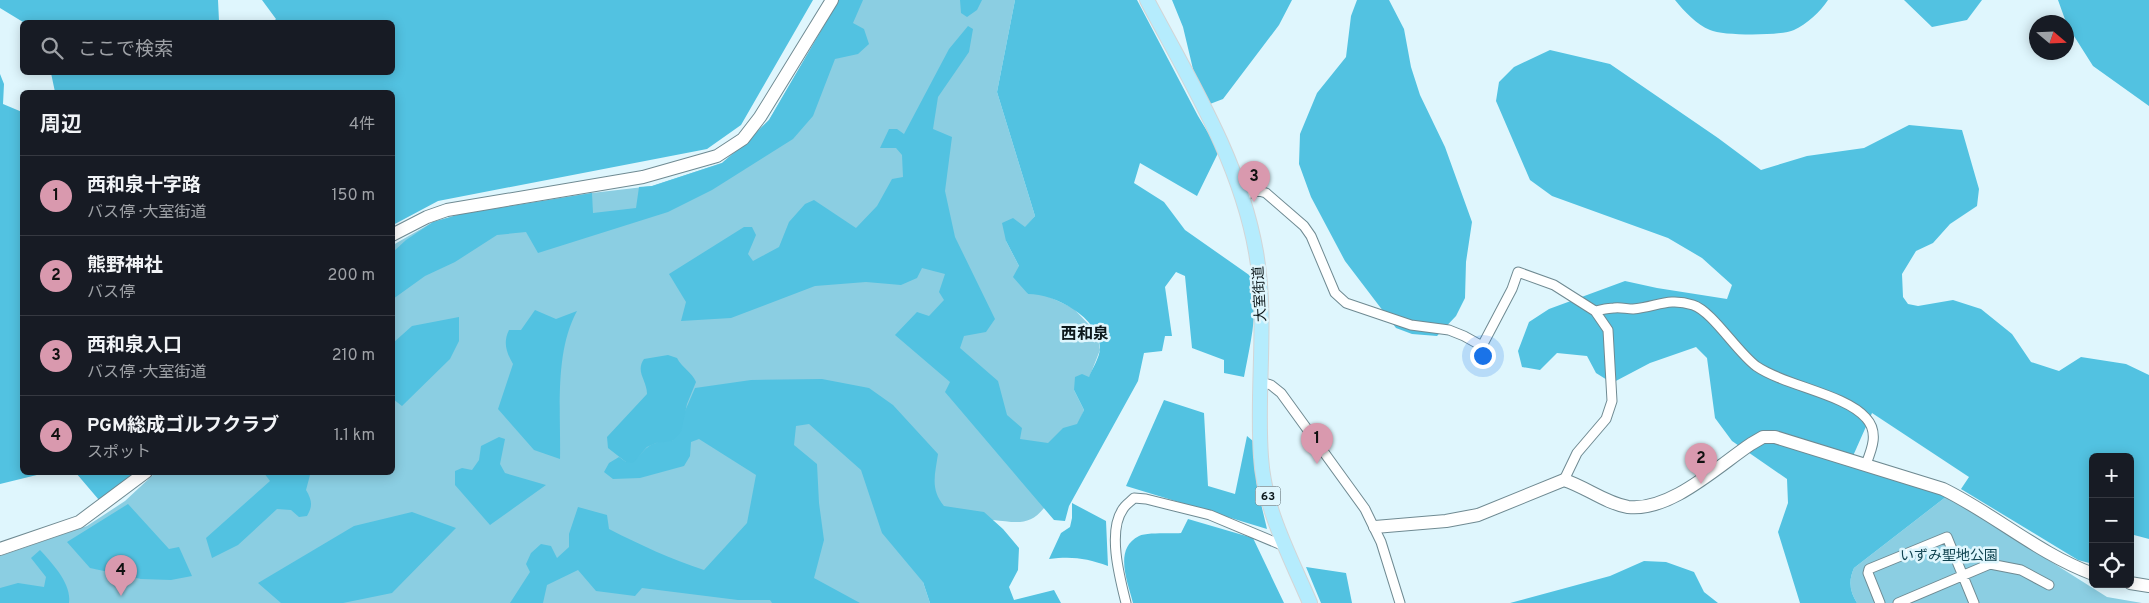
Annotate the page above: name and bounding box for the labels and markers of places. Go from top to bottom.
pin: 3 [1238,161,1270,202]
pin: 1 [1301,423,1333,464]
pin: 2 [1685,443,1717,484]
pin: 4 [105,555,137,596]

